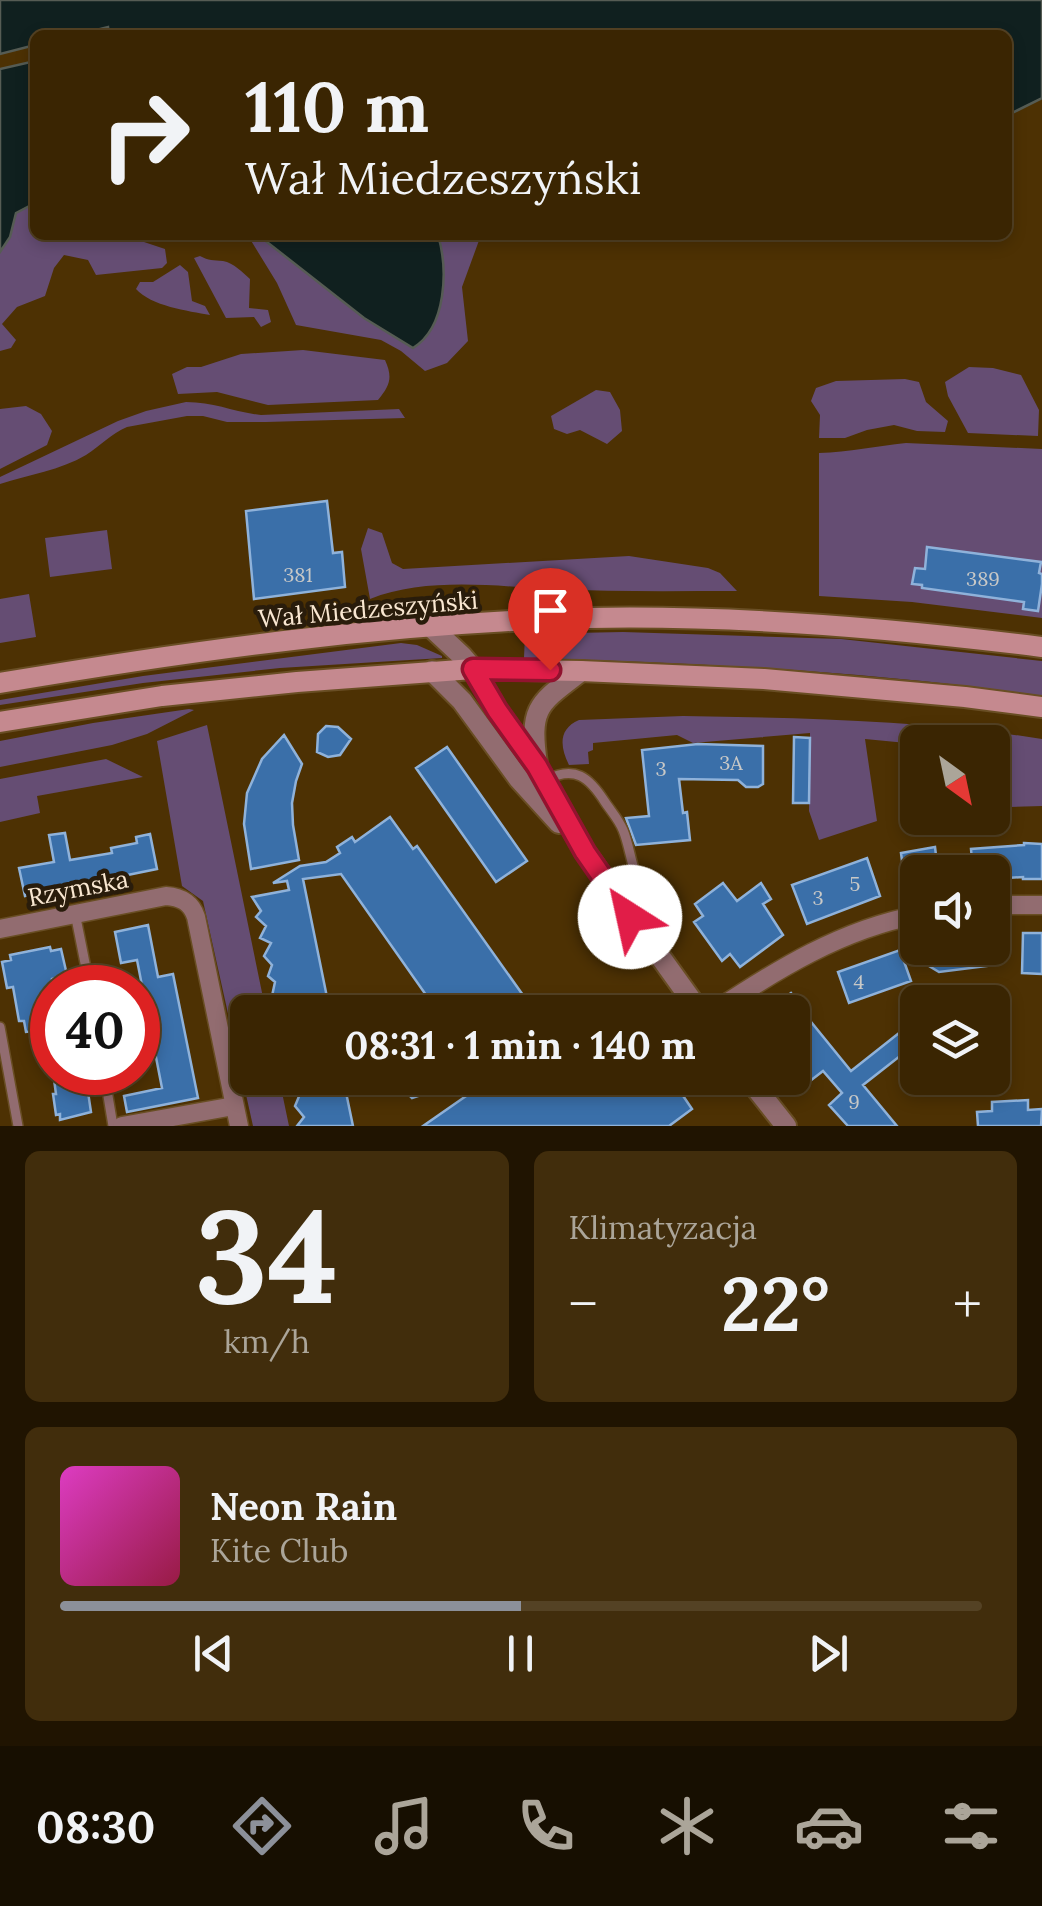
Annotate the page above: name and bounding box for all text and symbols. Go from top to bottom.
text: 110 m [245,62,429,151]
icon: right [80,70,210,200]
text: Wał Miedzeszyński [245,149,641,206]
house number: 381 [283,562,313,587]
house number: 389 [966,566,1000,591]
pin [508,568,593,671]
street label: Wał Miedzeszyński [257,583,479,635]
icon: arrive [523,583,578,638]
north arrow [900,725,1010,835]
map controls [900,725,1010,1095]
house number: 3A [719,750,743,775]
house number: 3 [655,756,667,781]
button: sound [900,855,1010,965]
street label: Rzymska [25,863,131,913]
position arrow [578,865,682,969]
house number: 5 [850,871,860,896]
house number: 3 [812,885,824,910]
speed limit sign: 40 [30,965,160,1095]
house number: 4 [854,969,865,994]
button: layers [900,985,1010,1095]
text: 08:31 · 1 min · 140 m [344,1021,696,1069]
house number: 9 [848,1089,860,1114]
text: 34 [195,1172,339,1339]
text: Klimatyzacja [569,1207,757,1248]
text: 22° [721,1256,830,1352]
text: − [569,1269,598,1339]
text: + [953,1269,982,1339]
text: km/h [224,1321,310,1362]
text: Neon Rain [210,1482,397,1530]
text: Kite Club [210,1530,348,1571]
icon: previous [186,1626,241,1681]
icon: pause [493,1626,548,1681]
icon: next [801,1626,856,1681]
icon: directions [227,1791,297,1861]
icon: music [369,1791,439,1861]
icon: phone [511,1791,581,1861]
icon: climate [652,1791,722,1861]
icon: car [794,1791,864,1861]
icon: filters [936,1791,1006,1861]
text: 08:30 [36,1798,155,1855]

